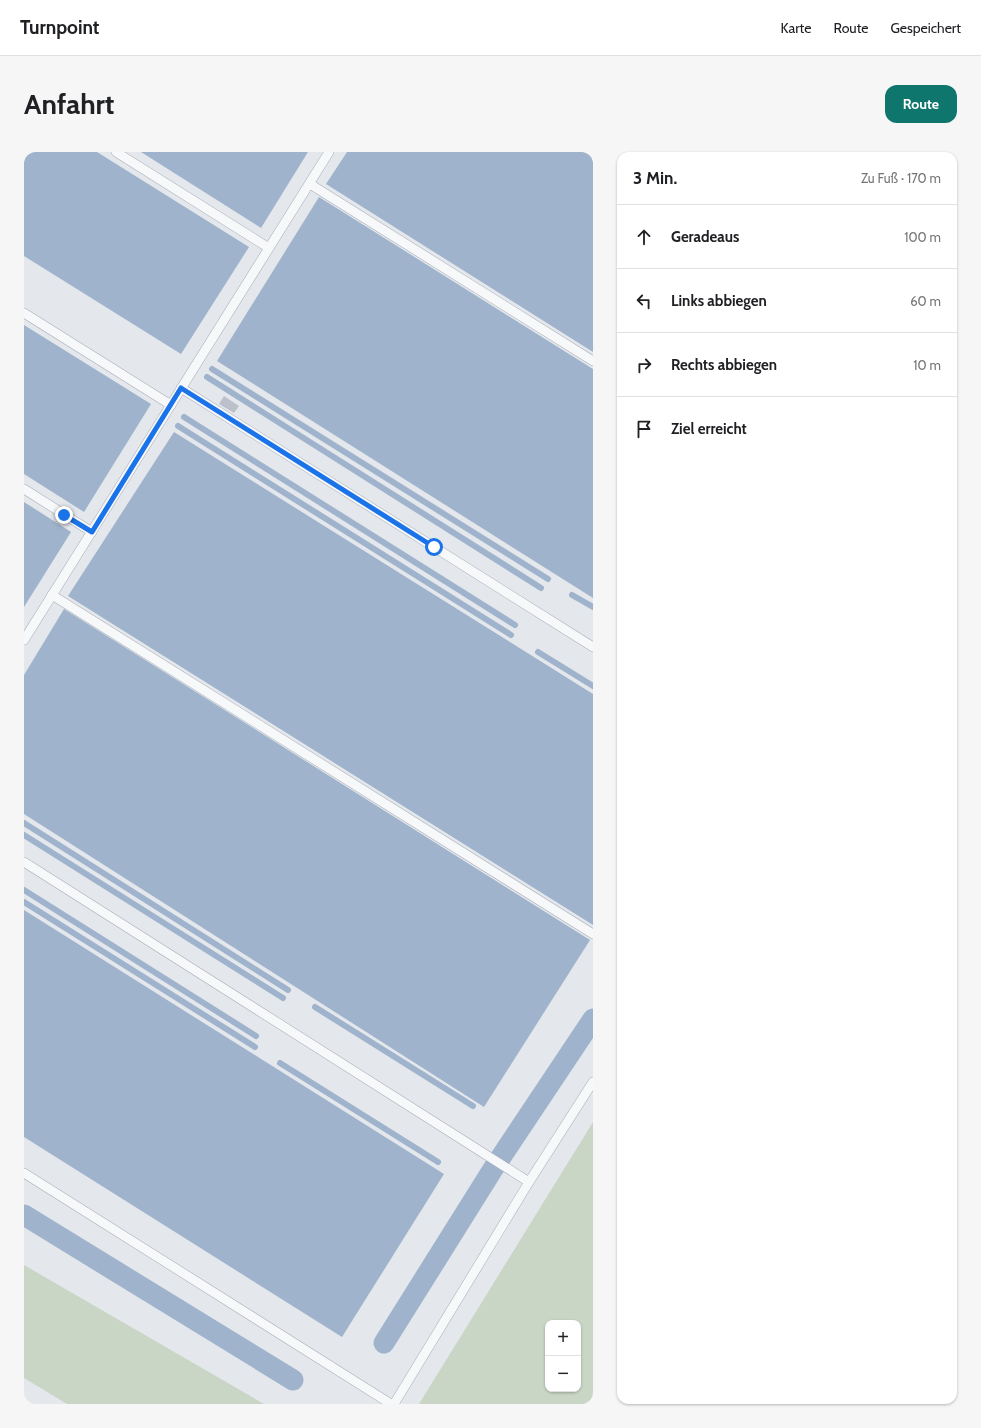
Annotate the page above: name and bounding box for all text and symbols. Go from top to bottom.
text: Turnpoint [20,16,99,39]
text: Karte [781,19,811,37]
text: Route [833,19,869,37]
text: Gespeichert [891,19,961,37]
button: Route [885,85,957,123]
text: Anfahrt [24,87,114,121]
text: 3 Min. [633,168,677,188]
text: Zu Fuß · 170 m [861,170,941,186]
icon: ahead [633,226,655,248]
text: Geradeaus [671,228,739,246]
text: 100 m [904,229,941,245]
icon: left [633,290,655,312]
text: Links abbiegen [671,292,767,310]
text: 60 m [910,293,941,309]
icon: right [633,354,655,376]
text: Rechts abbiegen [671,356,777,374]
text: 10 m [913,357,941,373]
icon: arrive [633,418,655,440]
text: Ziel erreicht [671,420,747,438]
route end [55,506,73,524]
route start [425,538,443,556]
map controls [545,1320,581,1392]
button: + [545,1320,581,1356]
button: − [545,1356,581,1392]

